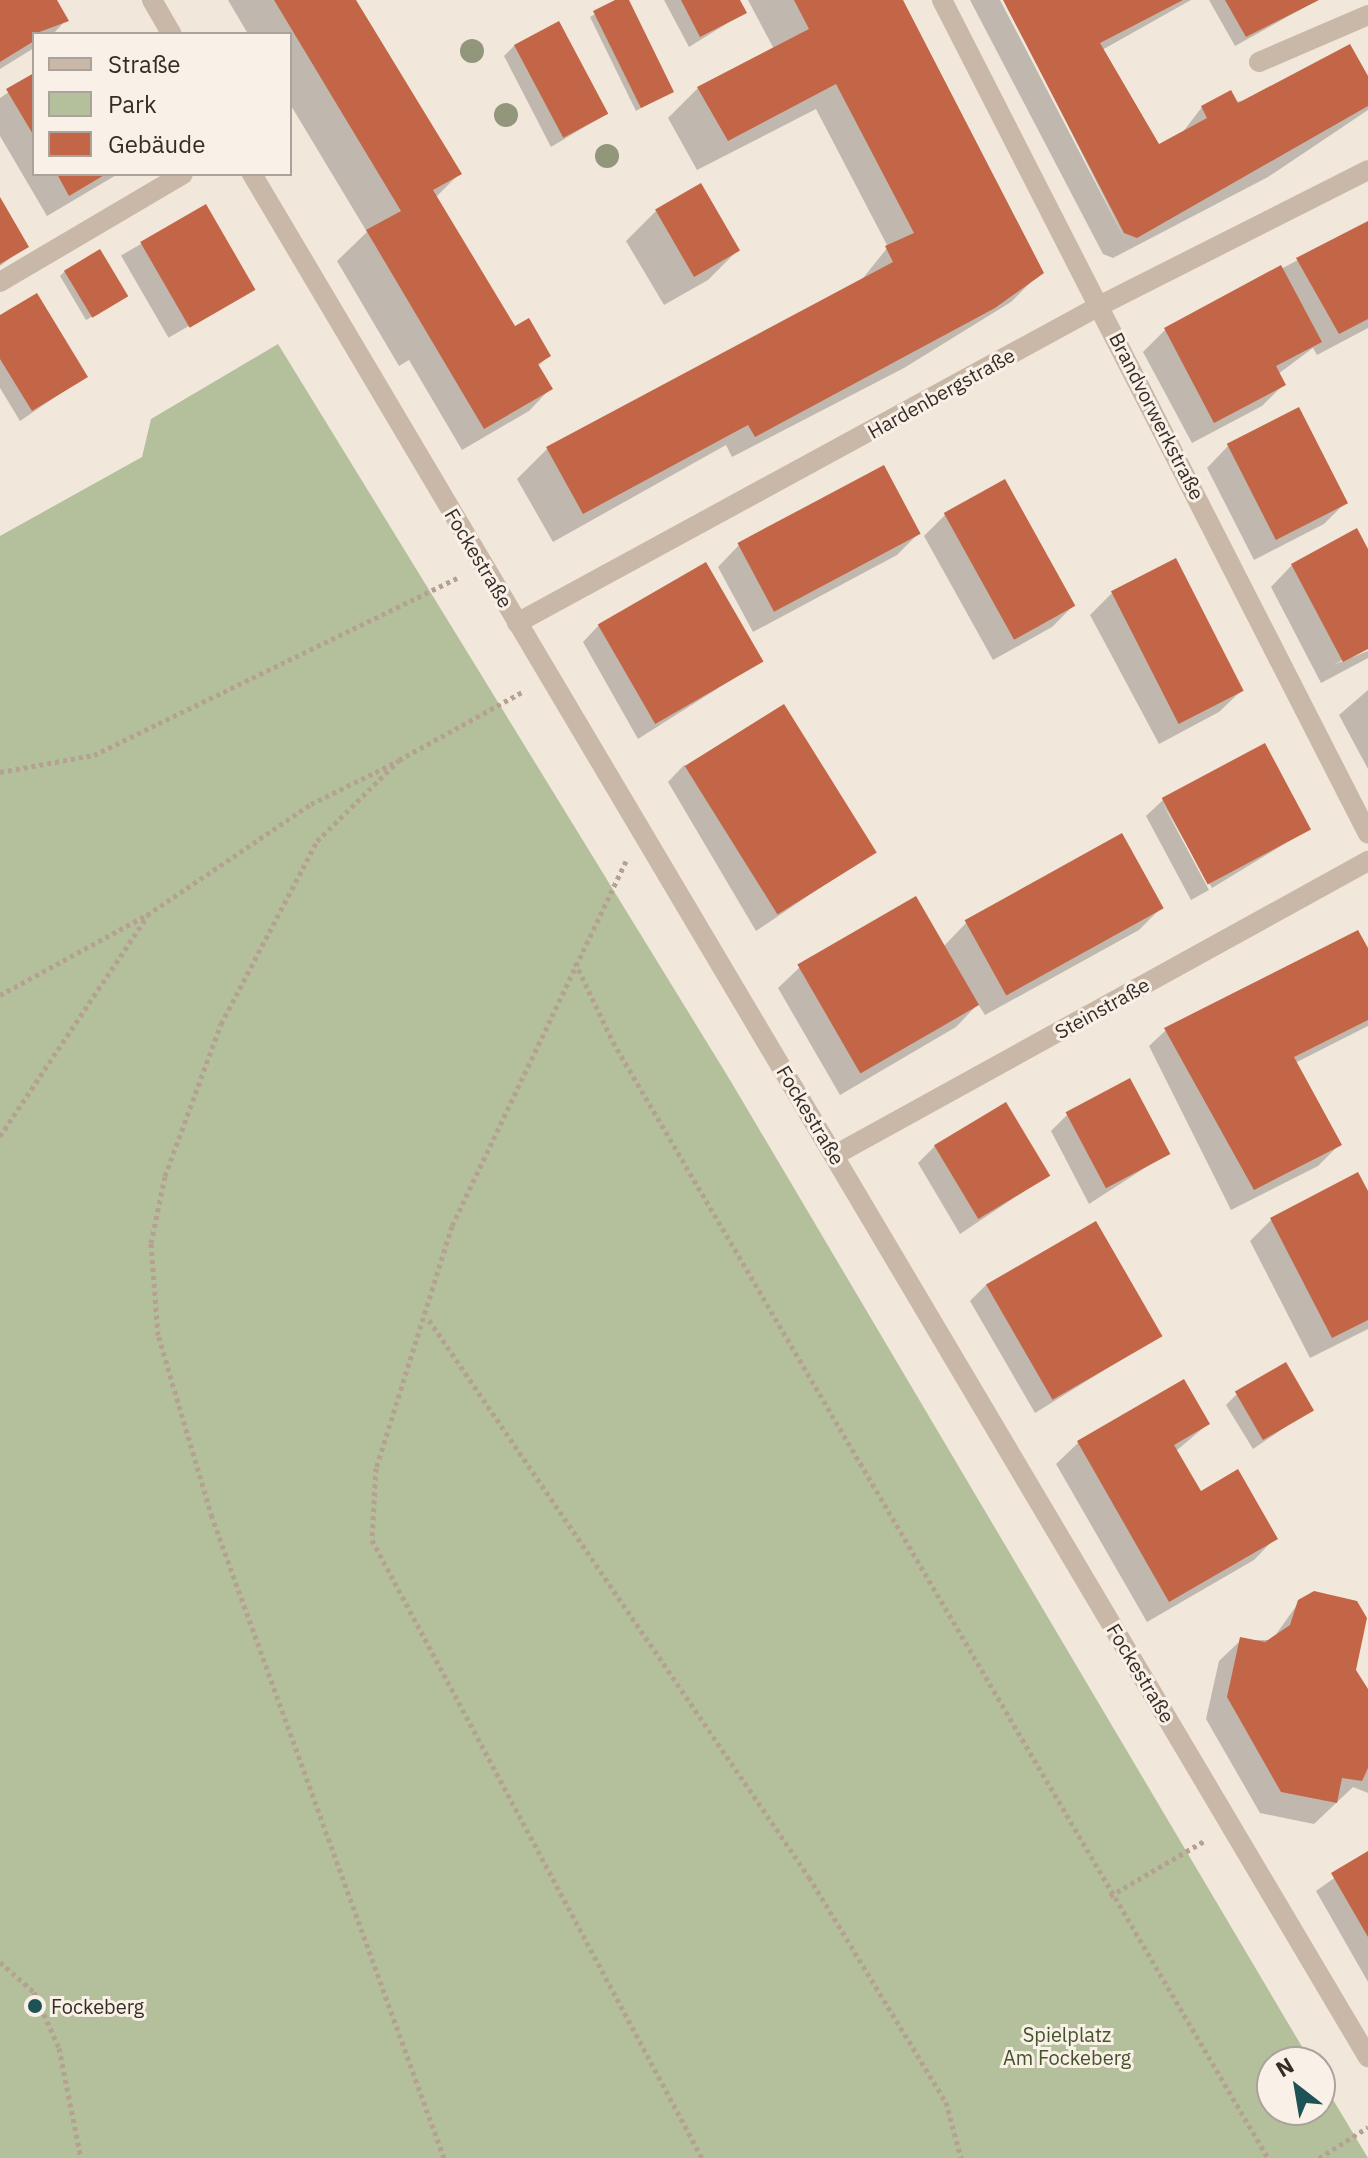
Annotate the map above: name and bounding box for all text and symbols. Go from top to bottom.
legend [32,32,292,176]
text: Straße [108,48,180,80]
text: Park [108,88,157,120]
text: Gebäude [108,128,205,160]
street label: Brandvorwerkstraße [1104,328,1210,504]
street label: Hardenbergstraße [863,343,1019,443]
street label: Fockestraße [440,504,518,612]
street label: Steinstraße [1051,972,1153,1044]
street label: Fockestraße [772,1061,850,1169]
street label: Fockestraße [1102,1619,1180,1727]
place label: Fockeberg [51,1994,144,2018]
marker: Fockeberg [26,1997,44,2015]
park label: Spielplatz Am Fockeberg [1003,2023,1131,2070]
north arrow [1256,2046,1336,2126]
text: N [1270,2050,1299,2083]

